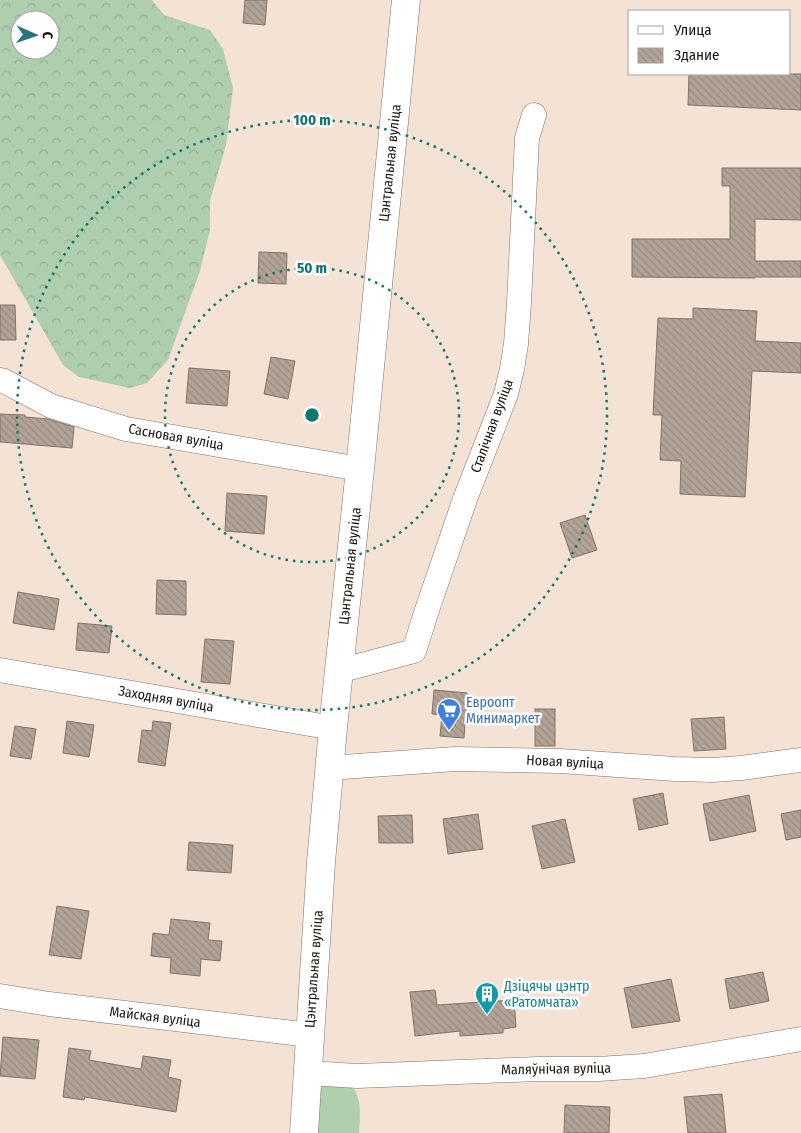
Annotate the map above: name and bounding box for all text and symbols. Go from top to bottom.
north arrow [10,10,60,60]
legend [628,10,791,75]
text: Улица [673,21,712,39]
text: С [39,31,56,40]
text: Здание [674,46,720,64]
street label: Цэнтральная вуліца [375,103,405,223]
text: 100 m [293,111,331,129]
text: 50 m [297,259,327,277]
street label: Сталічная вуліца [467,377,517,475]
centre of rings [303,406,321,424]
street label: Сасновая вуліца [127,420,225,454]
street label: Цэнтральная вуліца [335,506,365,626]
street label: Заходняя вуліца [117,682,215,716]
place label: Евроопт Минимаркет [466,694,540,727]
supermarket icon: Евроопт Минимаркет [436,697,462,731]
street label: Новая вуліца [526,751,604,773]
street label: Цэнтральная вуліца [301,909,327,1028]
place label: Дзіцячы цэнтр «Ратомчата» [503,978,590,1011]
building icon: Дзіцячы цэнтр «Ратомчата» [474,981,500,1015]
street label: Майская вуліца [108,1003,202,1031]
street label: Маляўнічая вуліца [501,1060,611,1078]

